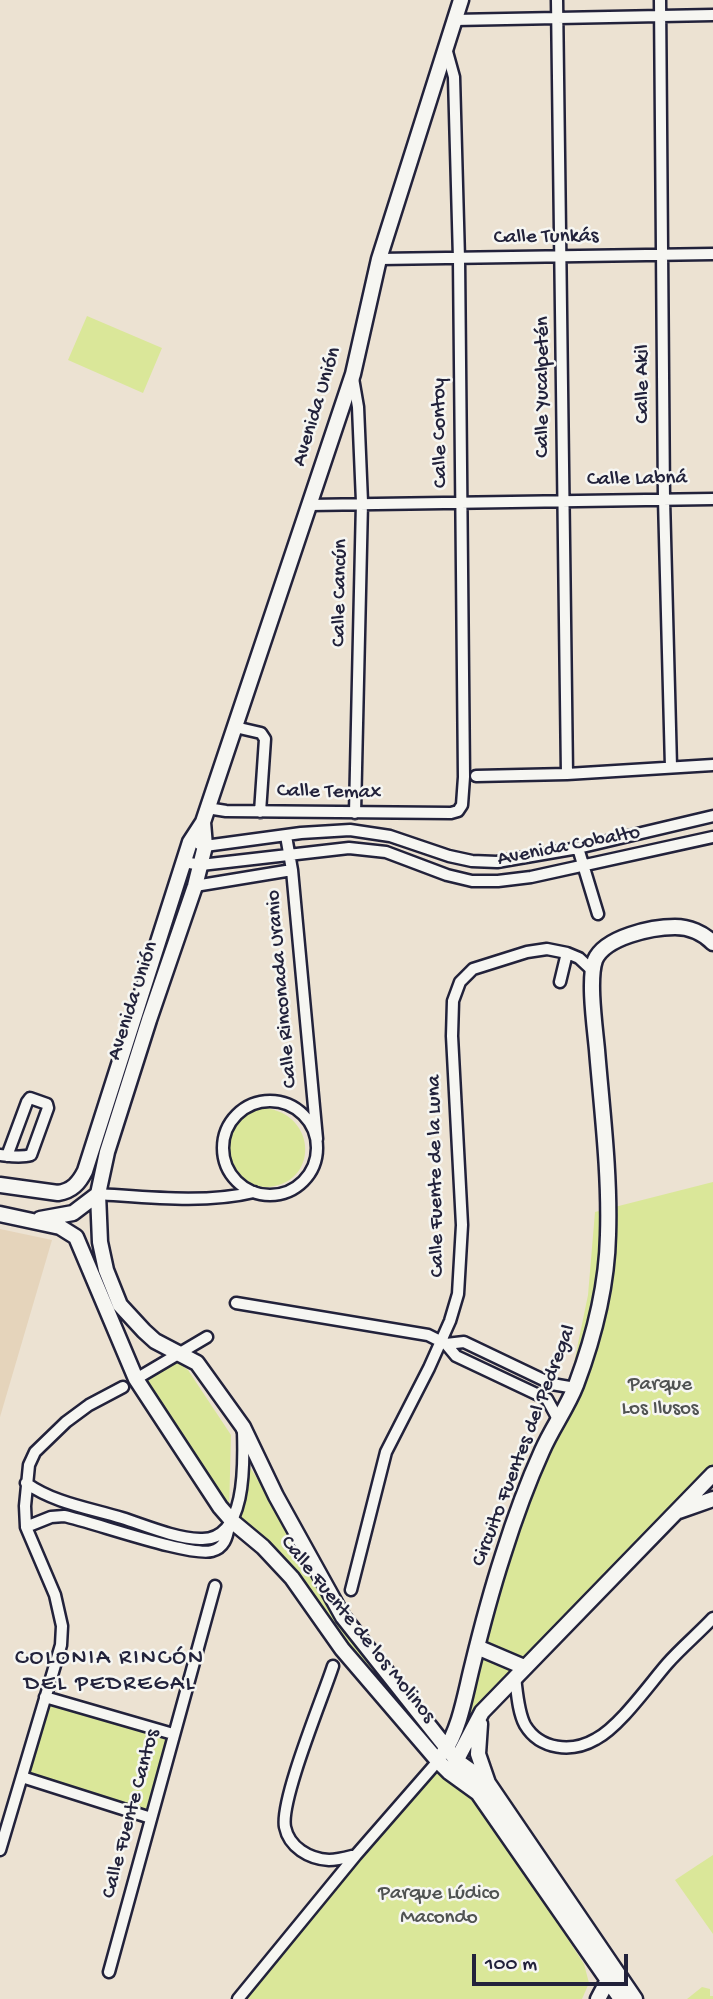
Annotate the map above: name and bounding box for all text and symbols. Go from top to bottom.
street label: Calle Tunkás [493,224,599,252]
street label: Calle Yucalpetén [531,316,557,458]
street label: Avenida Unión [288,344,348,470]
street label: Calle Akil [631,344,657,424]
street label: Calle Contoy [427,378,455,488]
street label: Calle Labná [587,467,687,493]
street label: Calle Cancún [327,539,355,647]
street label: Calle Temax [276,779,382,807]
street label: Avenida Cobalto [495,821,643,873]
street label: Calle Rinconada Uranio [262,889,304,1089]
street label: Avenida Unión [103,938,165,1064]
street label: Calle Fuente de la Luna [423,1075,451,1277]
street label: Circuito Fuentes del Pedregal [467,1322,583,1570]
park label: Parque Los Ilusos [621,1373,699,1423]
street label: Calle Fuente de los Molinos [274,1531,440,1729]
district label: COLONIA RINCÓN DEL PEDREGAL [17,1645,203,1699]
street label: Calle Fuente Cantos [97,1727,167,1901]
park label: Parque Lúdico Macondo [378,1882,500,1932]
scale bar [475,1940,631,1984]
text: 100 m [485,1953,537,1978]

